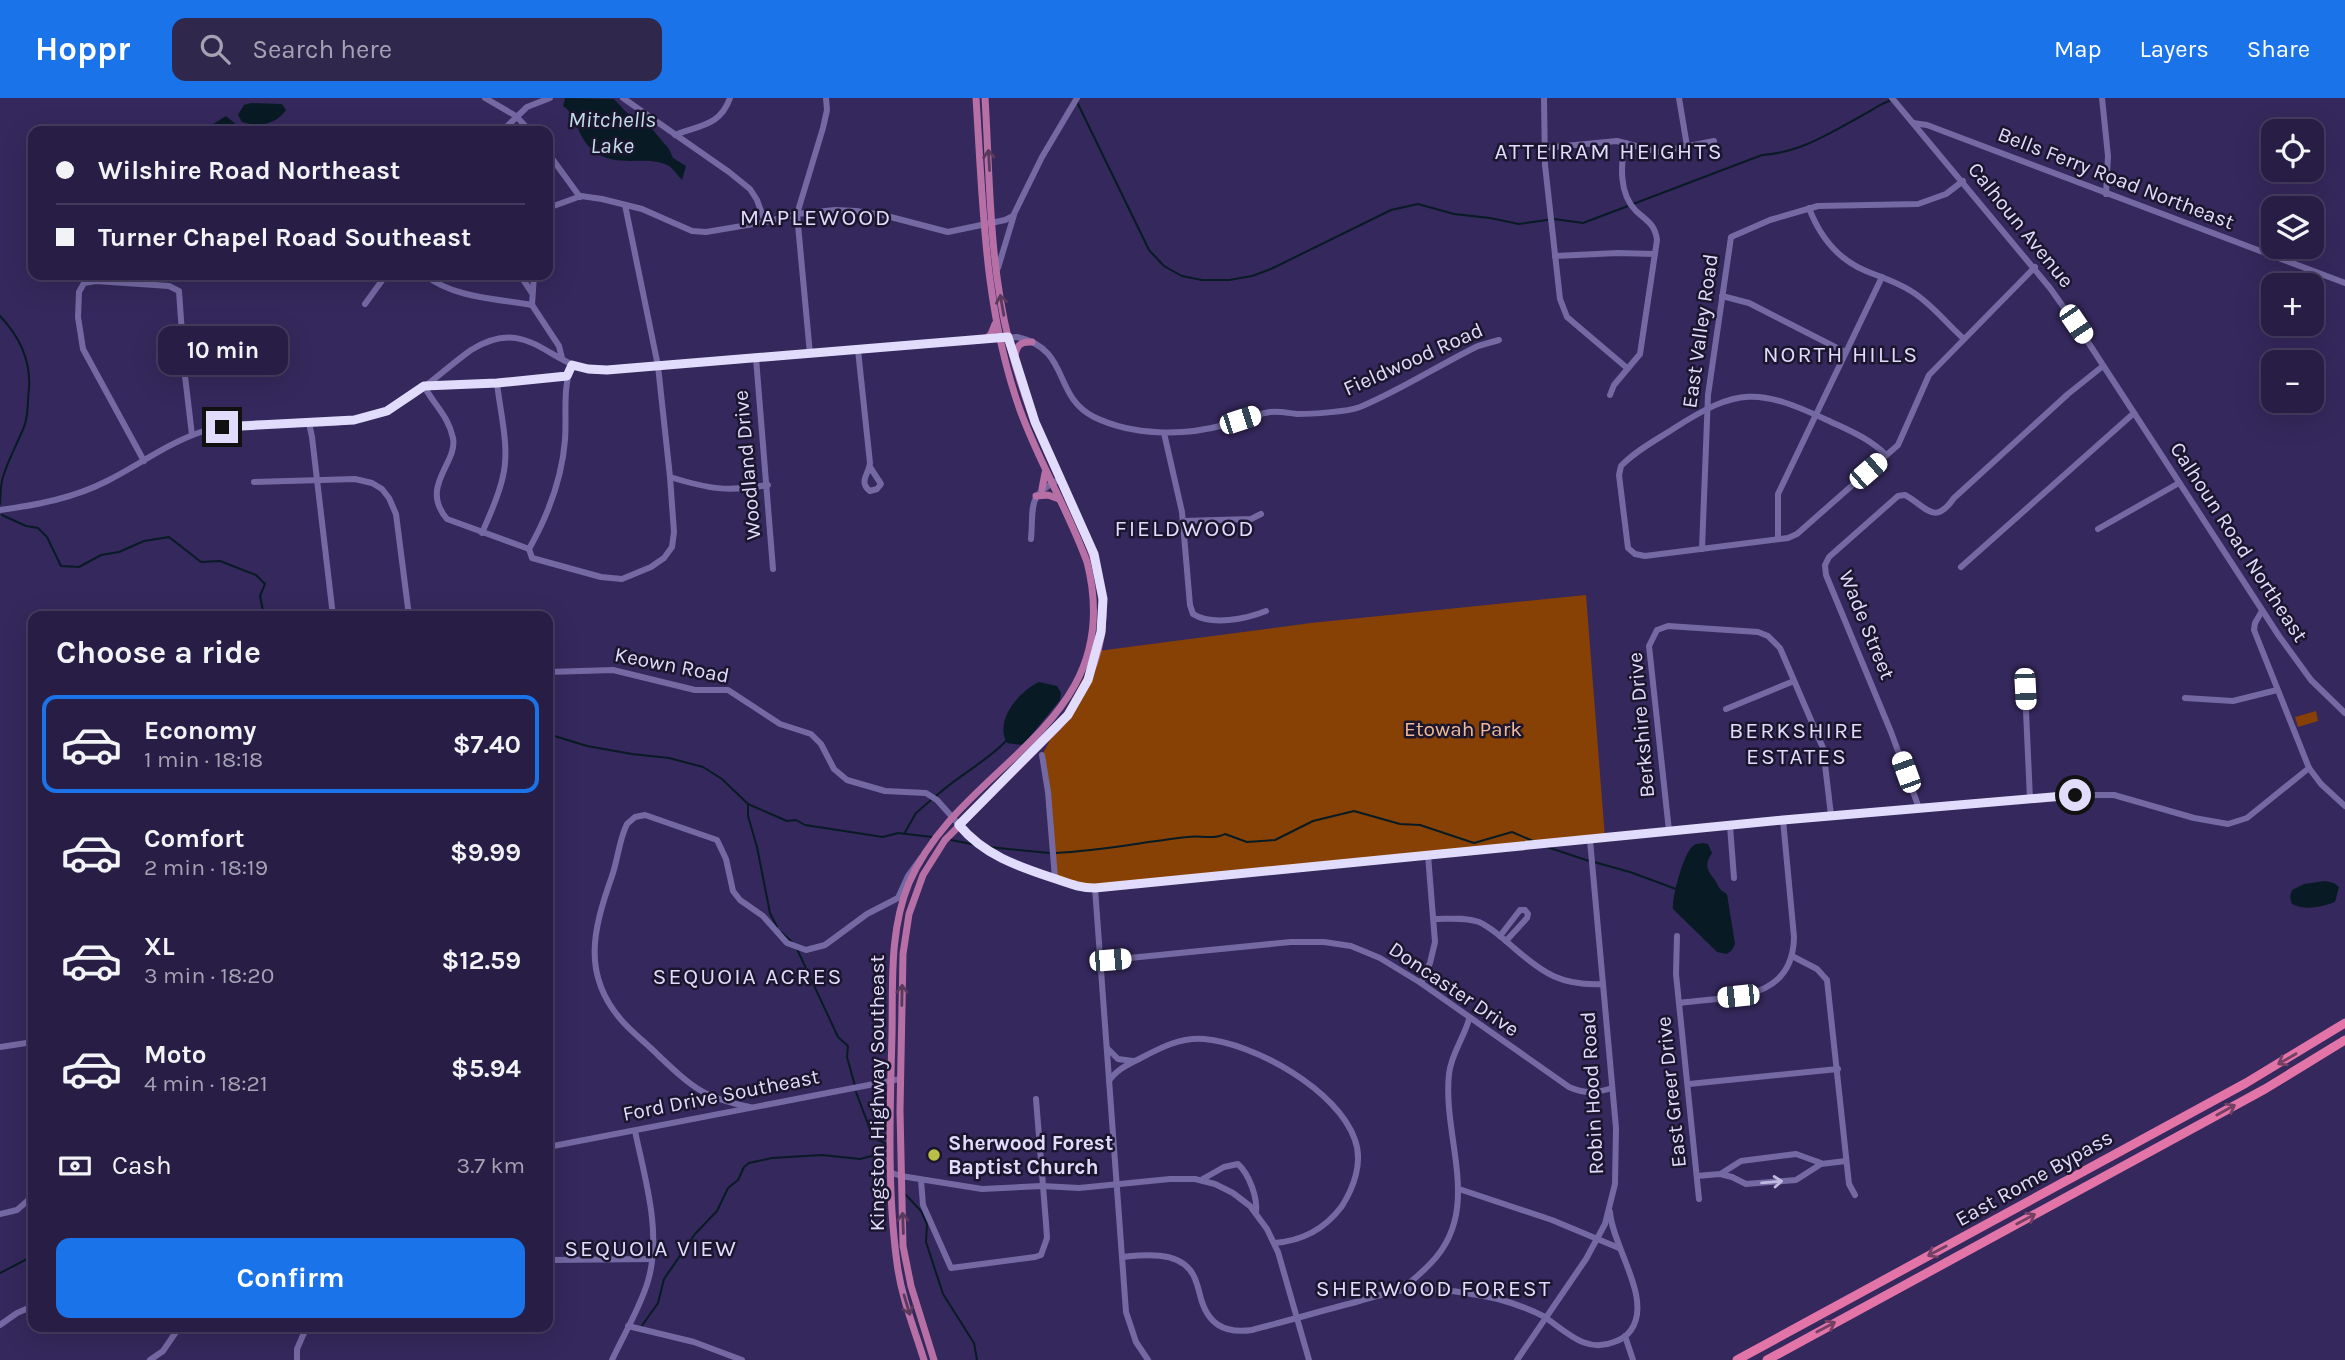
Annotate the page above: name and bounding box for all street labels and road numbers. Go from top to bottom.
street label: Bells Ferry Road Northeast [1994,122,2238,234]
street label: Calhoun Avenue [1963,158,2079,292]
street label: East Valley Road [1677,252,1723,410]
street label: Fieldwood Road [1339,317,1487,401]
street label: Woodland Drive [729,389,765,541]
street label: Calhoun Road Northeast [2165,438,2313,647]
street label: Wade Street [1834,567,1900,683]
street label: Keown Road [613,642,731,688]
street label: Berkshire Drive [1623,651,1659,799]
street label: Doncaster Drive [1384,937,1524,1041]
street label: Kingston Highway Southeast [865,955,889,1231]
street label: Robin Hood Road [1576,1011,1608,1175]
street label: East Greer Drive [1651,1015,1691,1169]
street label: Ford Drive Southeast [621,1064,821,1126]
street label: East Rome Bypass [1951,1125,2117,1231]

